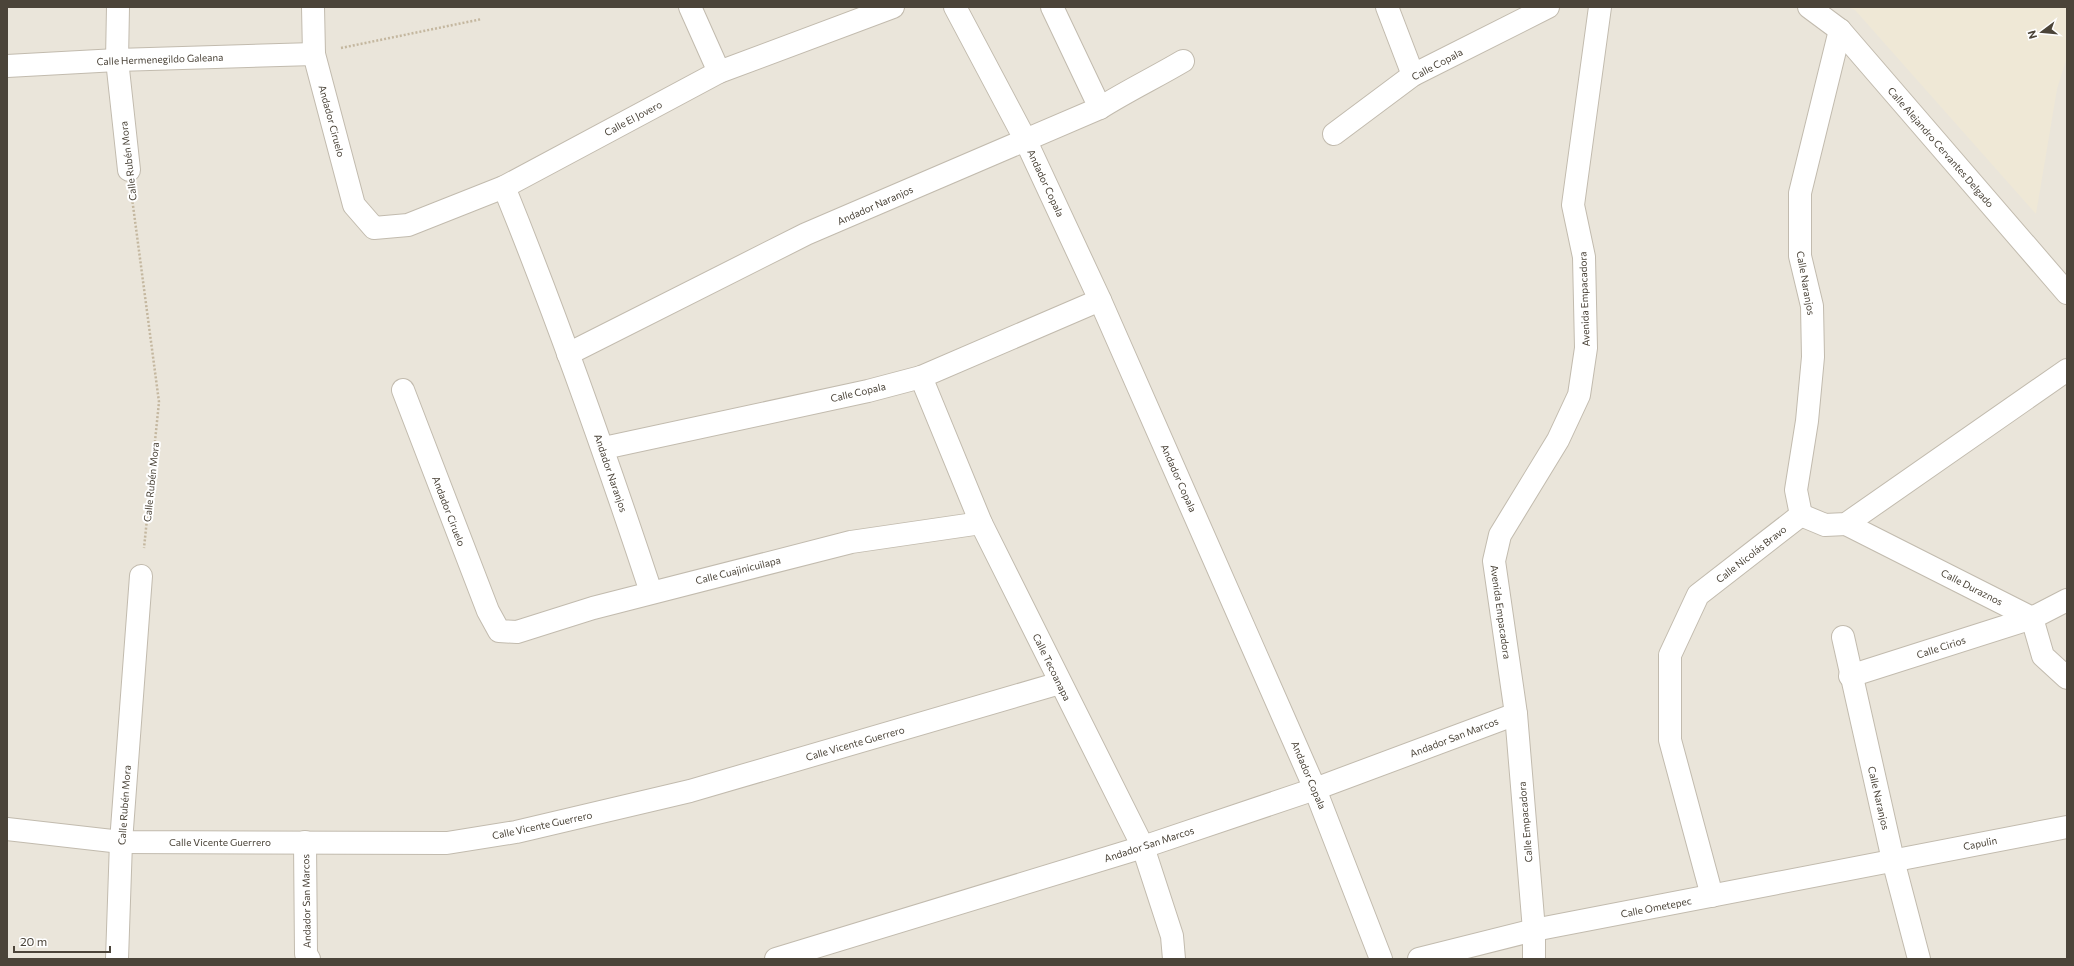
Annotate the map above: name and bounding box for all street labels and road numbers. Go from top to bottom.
street label: Calle Copala [1409,46,1465,82]
street label: Calle Hermenegildo Galeana [96,51,224,67]
street label: Andador Ciruelo [317,84,347,158]
street label: Calle Alejandro Cervantes Delgado [1885,84,1997,210]
street label: Calle El Jovero [602,98,664,138]
street label: Calle Rubén Mora [117,121,139,201]
street label: Andador Copala [1025,147,1067,219]
street label: Andador Naranjos [835,183,915,227]
street label: Calle Naranjos [1794,250,1818,316]
street label: Avenida Empacadora [1576,251,1592,347]
street label: Calle Copala [829,380,887,404]
street label: Andador Naranjos [592,432,630,514]
street label: Calle Rubén Mora [141,442,161,522]
street label: Andador Copala [1159,442,1199,514]
street label: Andador Ciruelo [430,474,468,548]
street label: Calle Nicolás Bravo [1713,523,1789,585]
street label: Calle Cuajinicuilapa [694,554,782,586]
street label: Avenida Empacadora [1488,564,1514,660]
street label: Calle Duraznos [1939,566,2005,608]
street label: Calle Tecoanapa [1030,631,1074,703]
street label: Calle Cirios [1915,633,1967,661]
street label: Andador San Marcos [1408,714,1500,759]
street label: Calle Vicente Guerrero [804,723,906,763]
street label: Andador Copala [1289,739,1329,811]
street label: Calle Rubén Mora [115,765,133,845]
street label: Calle Naranjos [1866,765,1892,831]
street label: Calle Empacadora [1515,781,1535,863]
street label: Calle Vicente Guerrero [491,809,593,841]
street label: Andador San Marcos [1102,824,1196,864]
street label: Capulin [1962,834,1998,852]
street label: Calle Vicente Guerrero [169,836,271,848]
street label: Andador San Marcos [299,853,313,948]
street label: Calle Ometepec [1620,894,1692,920]

